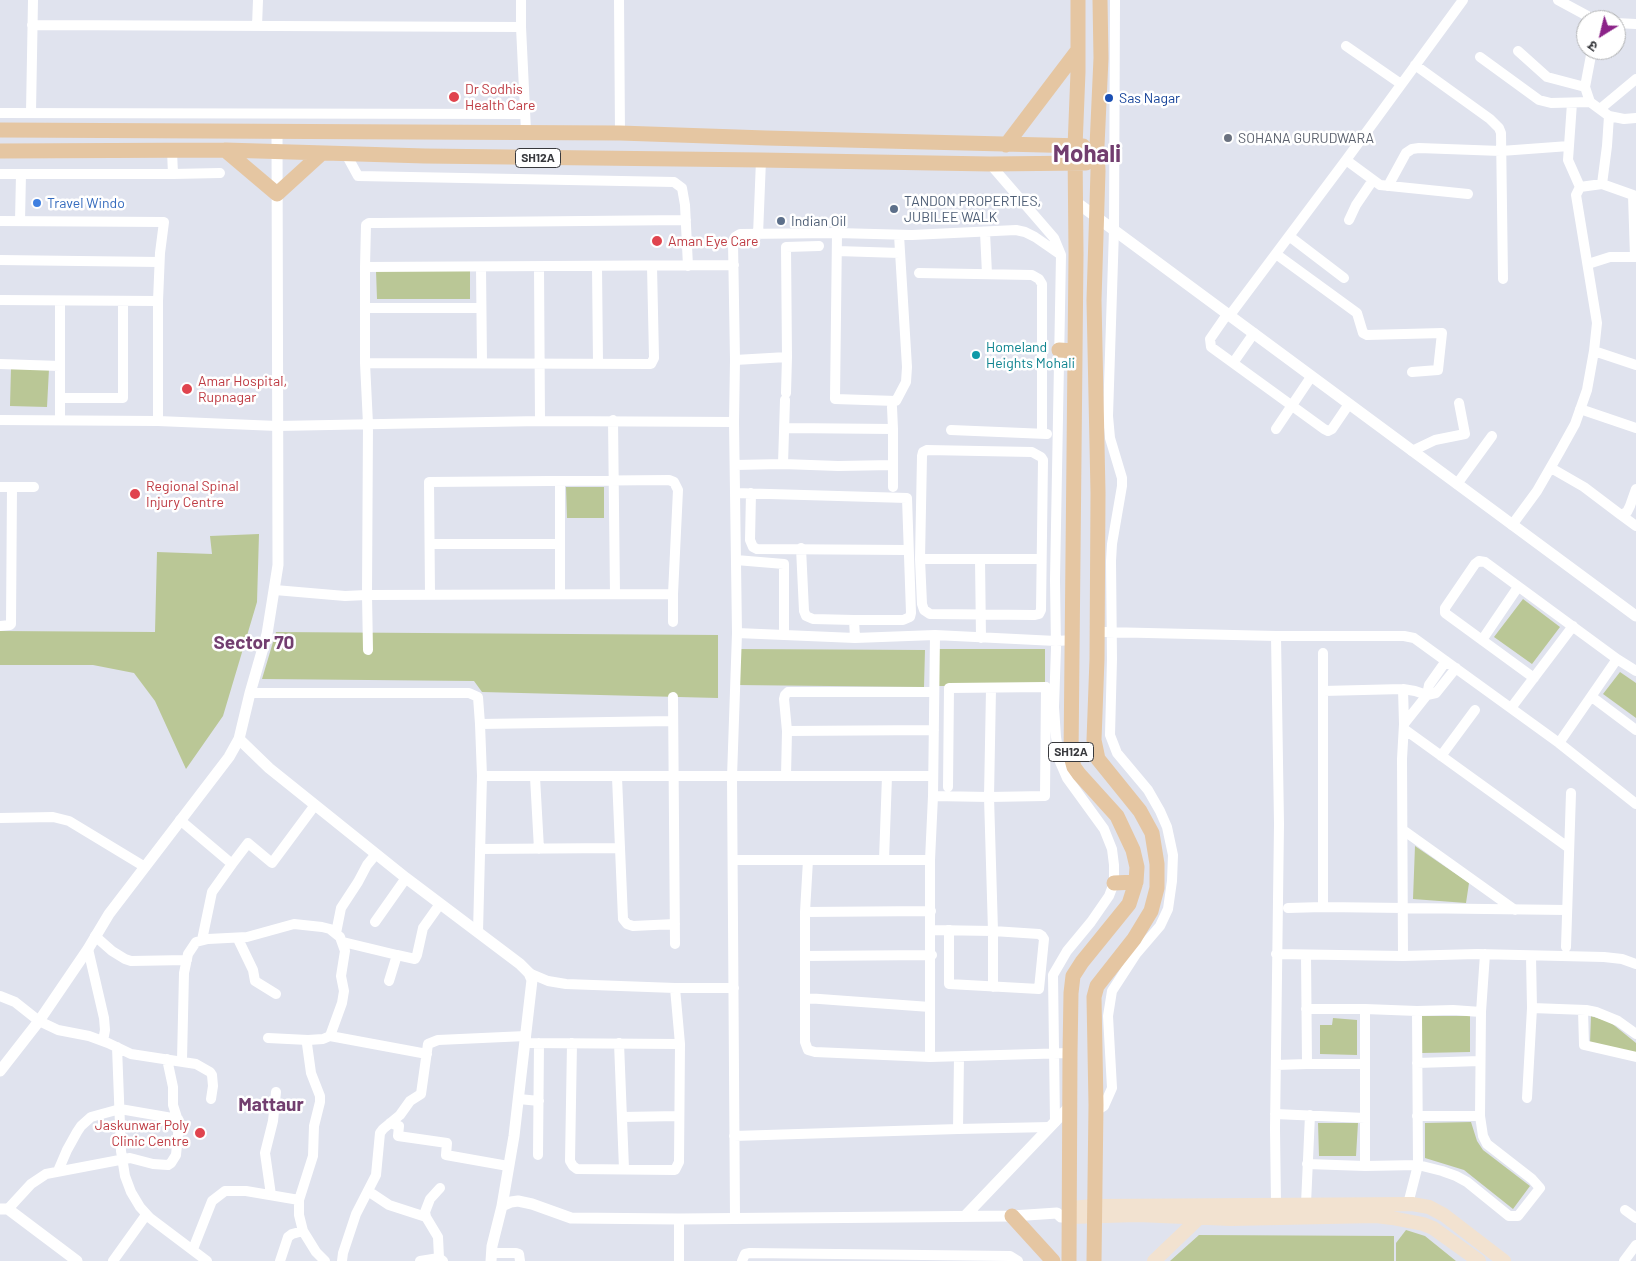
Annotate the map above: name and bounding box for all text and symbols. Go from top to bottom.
north arrow [1576,10,1626,60]
text: उ [1584,37,1601,56]
place label: Dr Sodhis Health Care [465,81,535,114]
marker: Dr Sodhis Health Care [447,90,461,104]
place label: Sas Nagar [1119,90,1180,106]
marker: Sas Nagar [1103,92,1115,104]
place label: SOHANA GURUDWARA [1238,130,1374,146]
marker: SOHANA GURUDWARA [1222,132,1234,144]
district label: Mohali [1053,140,1121,168]
road number: SH12A [516,148,560,168]
place label: TANDON PROPERTIES, JUBILEE WALK [904,193,1041,226]
place label: Travel Windo [47,195,125,211]
marker: Travel Windo [31,197,43,209]
marker: TANDON PROPERTIES, JUBILEE WALK [888,203,900,215]
place label: Indian Oil [791,213,846,229]
marker: Indian Oil [775,215,787,227]
place label: Aman Eye Care [668,233,759,249]
marker: Aman Eye Care [650,234,664,248]
place label: Homeland Heights Mohali [986,339,1075,372]
marker: Homeland Heights Mohali [970,349,982,361]
place label: Amar Hospital, Rupnagar [198,373,287,406]
marker: Amar Hospital, Rupnagar [180,382,194,396]
place label: Regional Spinal Injury Centre [146,478,239,511]
marker: Regional Spinal Injury Centre [128,487,142,501]
district label: Sector 70 [214,632,294,654]
road number: SH12A [1048,742,1094,762]
district label: Mattaur [238,1094,304,1116]
place label: Jaskunwar Poly Clinic Centre [95,1117,189,1150]
marker: Jaskunwar Poly Clinic Centre [193,1126,207,1140]

